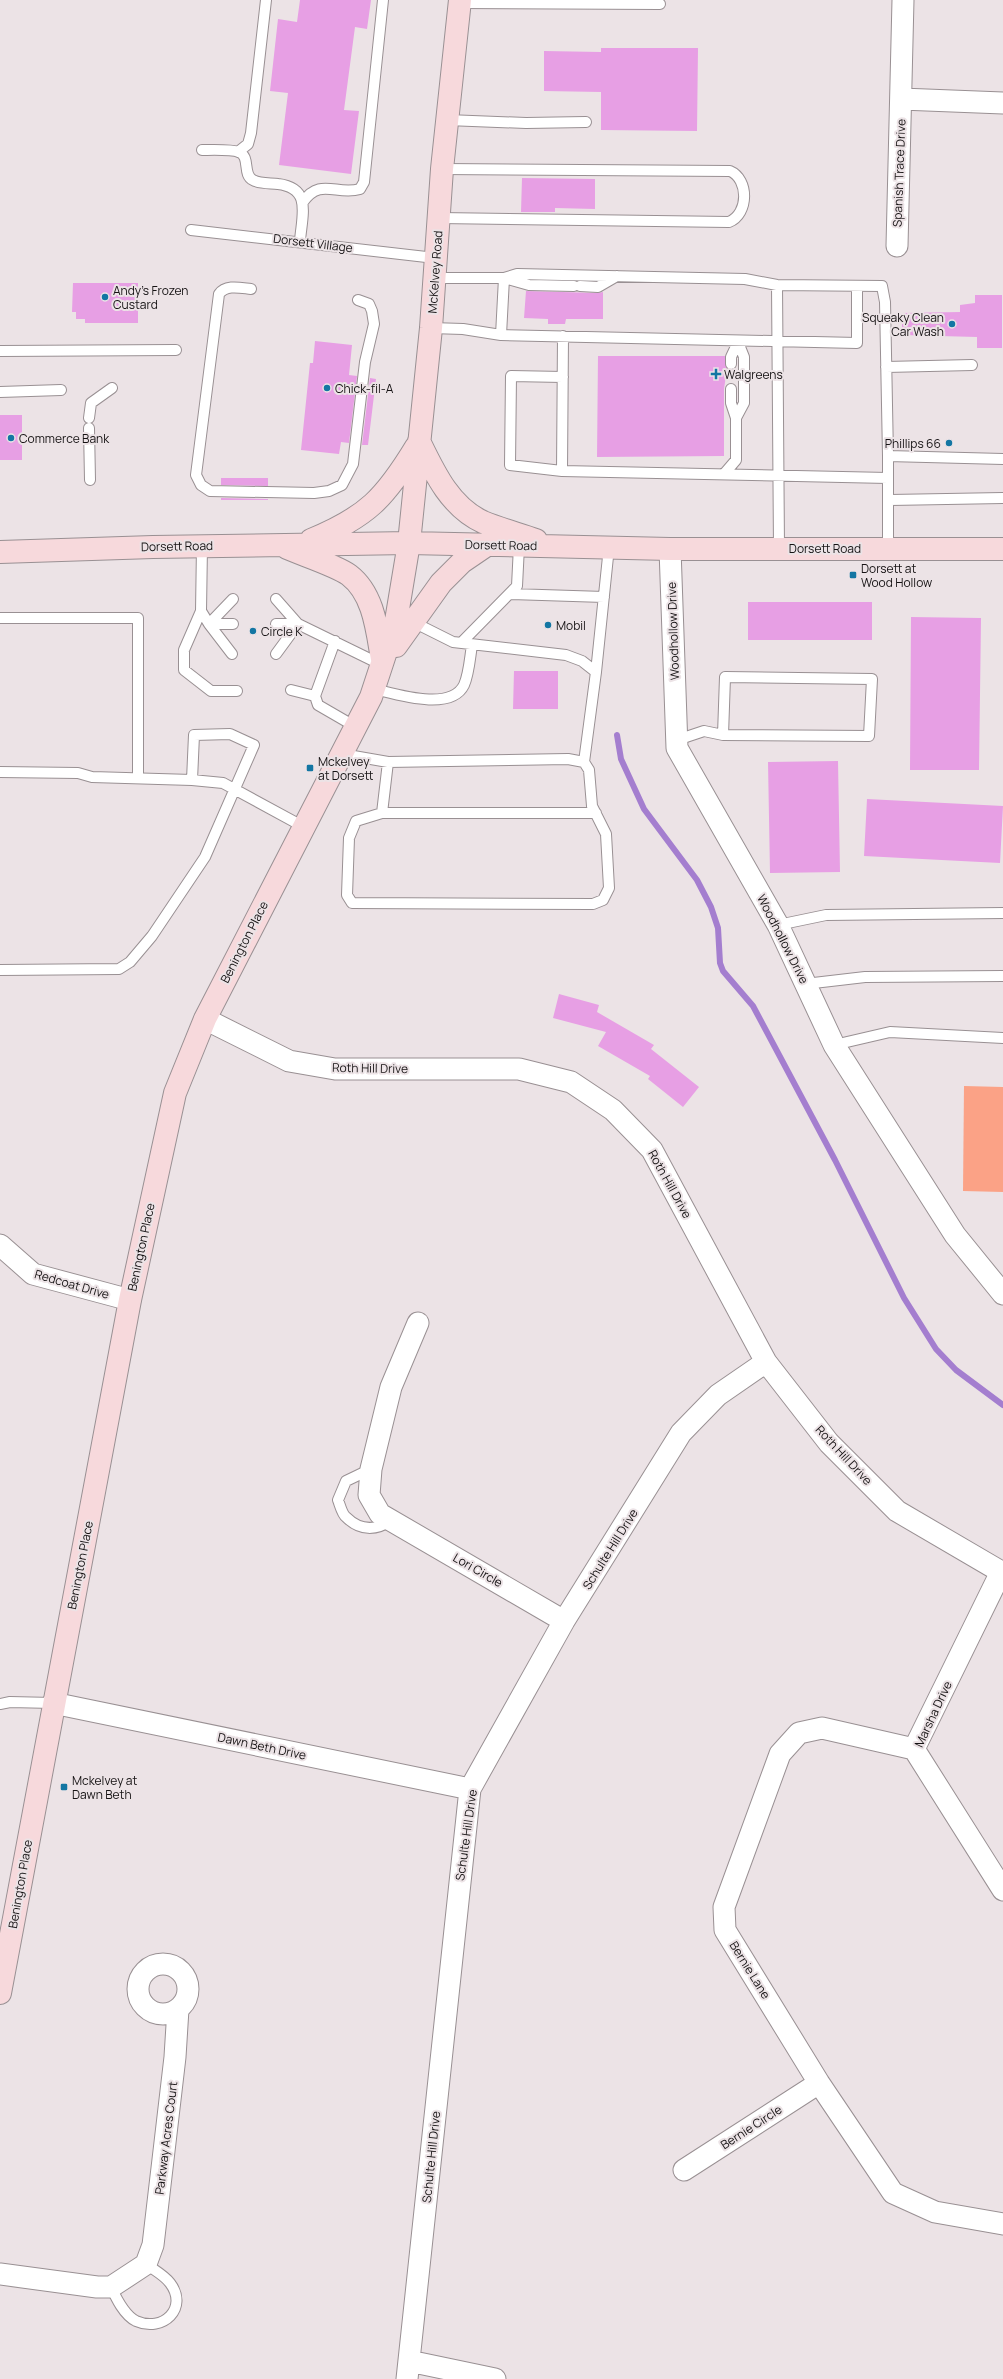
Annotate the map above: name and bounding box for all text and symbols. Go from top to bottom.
street label: Spanish Trace Drive [889,119,909,227]
street label: Dorsett Village [272,230,354,256]
street label: McKelvey Road [424,230,446,314]
place label: Andy's Frozen Custard [113,282,188,313]
marker: Andy's Frozen Custard [100,292,110,302]
place label: Squeaky Clean Car Wash [862,309,944,340]
marker: Squeaky Clean Car Wash [947,319,957,329]
place label: Walgreens [724,366,783,383]
marker: Walgreens [711,369,721,379]
place label: Chick-fil-A [335,380,394,397]
marker: Chick-fil-A [322,383,332,393]
place label: Commerce Bank [19,430,110,447]
marker: Commerce Bank [6,433,16,443]
place label: Phillips 66 [885,435,941,452]
marker: Phillips 66 [944,438,954,448]
street label: Dorsett Road [465,536,537,554]
street label: Dorsett Road [141,537,213,555]
street label: Dorsett Road [789,540,861,557]
place label: Dorsett at Wood Hollow [861,560,932,591]
marker: Dorsett at Wood Hollow [848,570,858,580]
street label: Woodhollow Drive [663,582,683,680]
place label: Mobil [556,617,586,634]
marker: Mobil [543,620,553,630]
place label: Circle K [261,623,303,640]
marker: Circle K [248,626,258,636]
place label: Mckelvey at Dorsett [318,753,373,784]
marker: Mckelvey at Dorsett [305,763,315,773]
street label: Woodhollow Drive [753,891,813,987]
street label: Benington Place [216,898,272,986]
street label: Roth Hill Drive [332,1059,408,1077]
street label: Roth Hill Drive [644,1147,696,1221]
street label: Benington Place [123,1201,159,1293]
street label: Redcoat Drive [33,1265,111,1303]
street label: Roth Hill Drive [812,1421,876,1489]
street label: Schulte Hill Drive [578,1505,642,1593]
street label: Benington Place [63,1519,97,1611]
street label: Lori Circle [450,1549,506,1591]
street label: Marsha Drive [910,1678,956,1750]
street label: Dawn Beth Drive [216,1728,308,1764]
place label: Mckelvey at Dawn Beth [72,1772,138,1803]
marker: Mckelvey at Dawn Beth [59,1782,69,1792]
street label: Schulte Hill Drive [451,1788,481,1882]
street label: Benington Place [4,1838,36,1930]
street label: Bernie Lane [726,1938,774,2002]
street label: Parkway Acres Court [151,2080,181,2196]
street label: Bernie Circle [717,2101,785,2153]
street label: Schulte Hill Drive [418,2110,444,2204]

